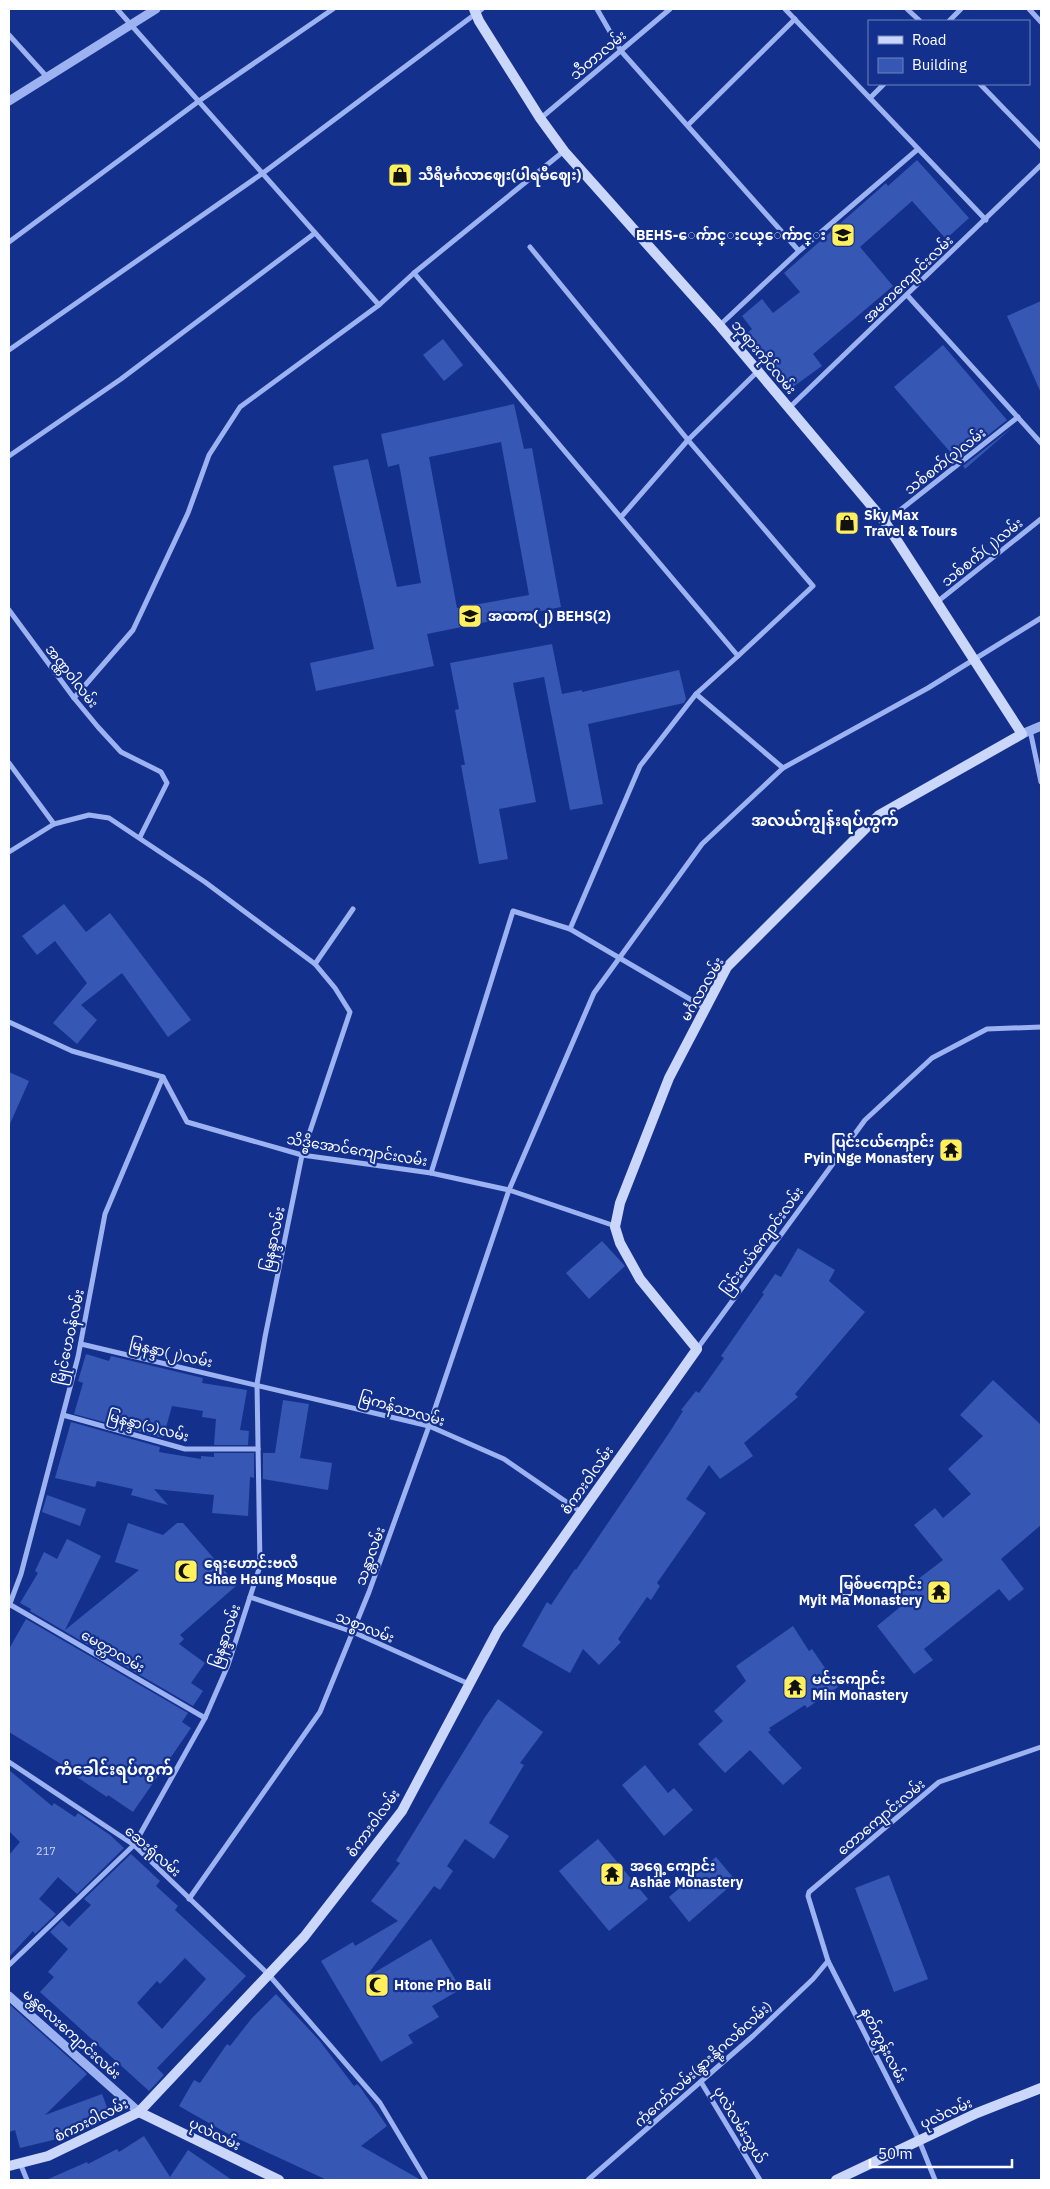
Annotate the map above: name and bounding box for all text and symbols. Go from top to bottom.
legend [868,20,1030,85]
street label: သီတာလမ်း [566,25,630,84]
text: Road [912,30,947,49]
text: Building [912,55,967,74]
shop icon: သီရိမင်္ဂလာဈေး(ပါရမီဈေး) [387,162,413,188]
place label: သီရိမင်္ဂလာဈေး(ပါရမီဈေး) [418,165,582,187]
school or university icon: BEHS-ေက်ာင္းငယ္ေက်ာင္း [830,222,856,248]
place label: BEHS-ေက်ာင္းငယ္ေက်ာင္း [636,225,826,246]
street label: အမကကျောင်းလမ်း [858,231,959,329]
street label: ဘုရားကိုင်လမ်း [725,316,801,400]
street label: သစ်စက်(၃)လမ်း [900,423,991,501]
place label: Sky Max Travel & Tours [864,506,957,540]
shop icon: Sky Max Travel & Tours [834,510,860,536]
street label: သစ်စက်(၂)လမ်း [937,513,1028,593]
school or university icon: အထက(၂) BEHS(2) [457,603,483,629]
place label: အထက(၂) BEHS(2) [488,607,611,628]
street label: အဏ္ဏဝါလမ်း [39,640,103,713]
district label: အလယ်ကျွန်းရပ်ကွက် [751,809,899,835]
street label: မင်္ဂလာလမ်း [676,953,728,1024]
street label: သိဒ္ဓိအောင်ကျောင်းလမ်း [285,1129,429,1173]
place label: ပြင်းငယ်ကျောင်း Pyin Nge Monastery [804,1132,935,1167]
temple icon: ပြင်းငယ်ကျောင်း Pyin Nge Monastery [938,1137,964,1163]
street label: ပြင်းငယ်ကျောင်းလမ်း [716,1183,810,1301]
street label: မြနန္ဒာလမ်း [256,1205,292,1274]
street label: မြိုင်ဟေဝန်လမ်း [49,1287,91,1387]
street label: မြနန္ဒာ(၂)လမ်း [127,1334,215,1375]
street label: မြကန်သာလမ်း [356,1387,447,1433]
street label: မြနန္ဒာ(၁)လမ်း [104,1405,191,1449]
street label: စံကားဝါလမ်း [556,1442,617,1518]
street label: သန္တာလမ်း [350,1524,392,1589]
place label: ရှေးဟောင်းဗလီ Shae Haung Mosque [204,1553,337,1588]
mosque icon: ရှေးဟောင်းဗလီ Shae Haung Mosque [173,1558,199,1584]
place label: မြစ်မကျောင်း Myit Ma Monastery [799,1574,923,1609]
temple icon: မြစ်မကျောင်း Myit Ma Monastery [926,1579,952,1605]
street label: မြနန္ဒာလမ်း [205,1602,247,1671]
street label: သစ္စာလမ်း [332,1606,397,1650]
street label: မေတ္တာလမ်း [77,1625,148,1679]
place label: မင်းကျောင်း Min Monastery [812,1669,909,1704]
temple icon: မင်းကျောင်း Min Monastery [782,1674,808,1700]
district label: ကံခေါင်းရပ်ကွက် [55,1758,174,1783]
street label: တောကျောင်းလမ်း [833,1774,931,1861]
street label: စံကားဝါလမ်း [342,1785,404,1861]
street label: ဆေးရုံလမ်း [119,1821,186,1883]
house number: 217 [36,1844,56,1858]
place label: အရှေ့ကျောင်း Ashae Monastery [630,1856,744,1891]
temple icon: အရှေ့ကျောင်း Ashae Monastery [599,1861,625,1887]
mosque icon: Htone Pho Bali [364,1972,390,1998]
place label: Htone Pho Bali [394,1976,491,1994]
street label: မန္တလေးကျောင်းလမ်း [17,1984,125,2085]
street label: ကံ့ကော်လမ်း(နွားနို့ဂလစ်လမ်း) [630,1997,778,2133]
street label: နတ်ကွန်းလမ်း [855,2004,912,2087]
street label: ပုလဲလမ်းသွယ် [707,2083,771,2168]
street label: ပုလဲလမ်း [917,2093,976,2135]
street label: စံကားဝါလမ်း [51,2094,131,2146]
street label: ပုလဲလမ်း [185,2113,244,2157]
scale bar [870,2136,1012,2168]
text: 50 m [878,2144,913,2163]

